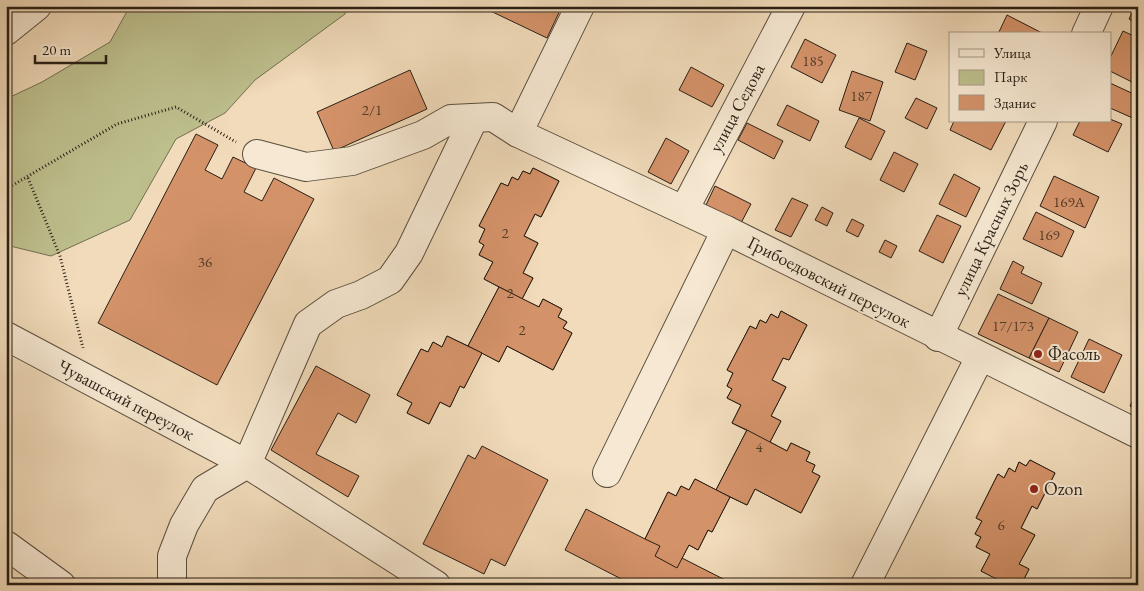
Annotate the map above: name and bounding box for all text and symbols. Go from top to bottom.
scale bar [35,32,106,64]
legend [949,32,1112,122]
text: 20 m [42,40,71,59]
text: Улица [993,43,1031,62]
house number: 185 [802,51,824,70]
street label: улица Седова [704,59,770,156]
text: Парк [994,67,1027,86]
house number: 187 [850,86,873,105]
text: Здание [994,93,1036,112]
house number: 2/1 [362,100,382,119]
street label: улица Красных Зорь [948,158,1033,300]
house number: 169А [1053,192,1086,211]
house number: 2 [501,223,509,242]
house number: 169 [1038,225,1060,244]
street label: Грибоедовский переулок [744,230,915,333]
house number: 36 [198,252,212,271]
house number: 2 [506,283,514,302]
house number: 17/173 [992,316,1034,335]
house number: 2 [518,320,526,339]
place label: Фасоль [1048,342,1100,365]
marker: Фасоль [1032,348,1044,360]
street label: Чувашский переулок [54,354,199,445]
house number: 4 [755,437,763,456]
place label: Ozon [1044,477,1083,500]
marker: Ozon [1028,483,1040,495]
house number: 6 [997,515,1005,534]

